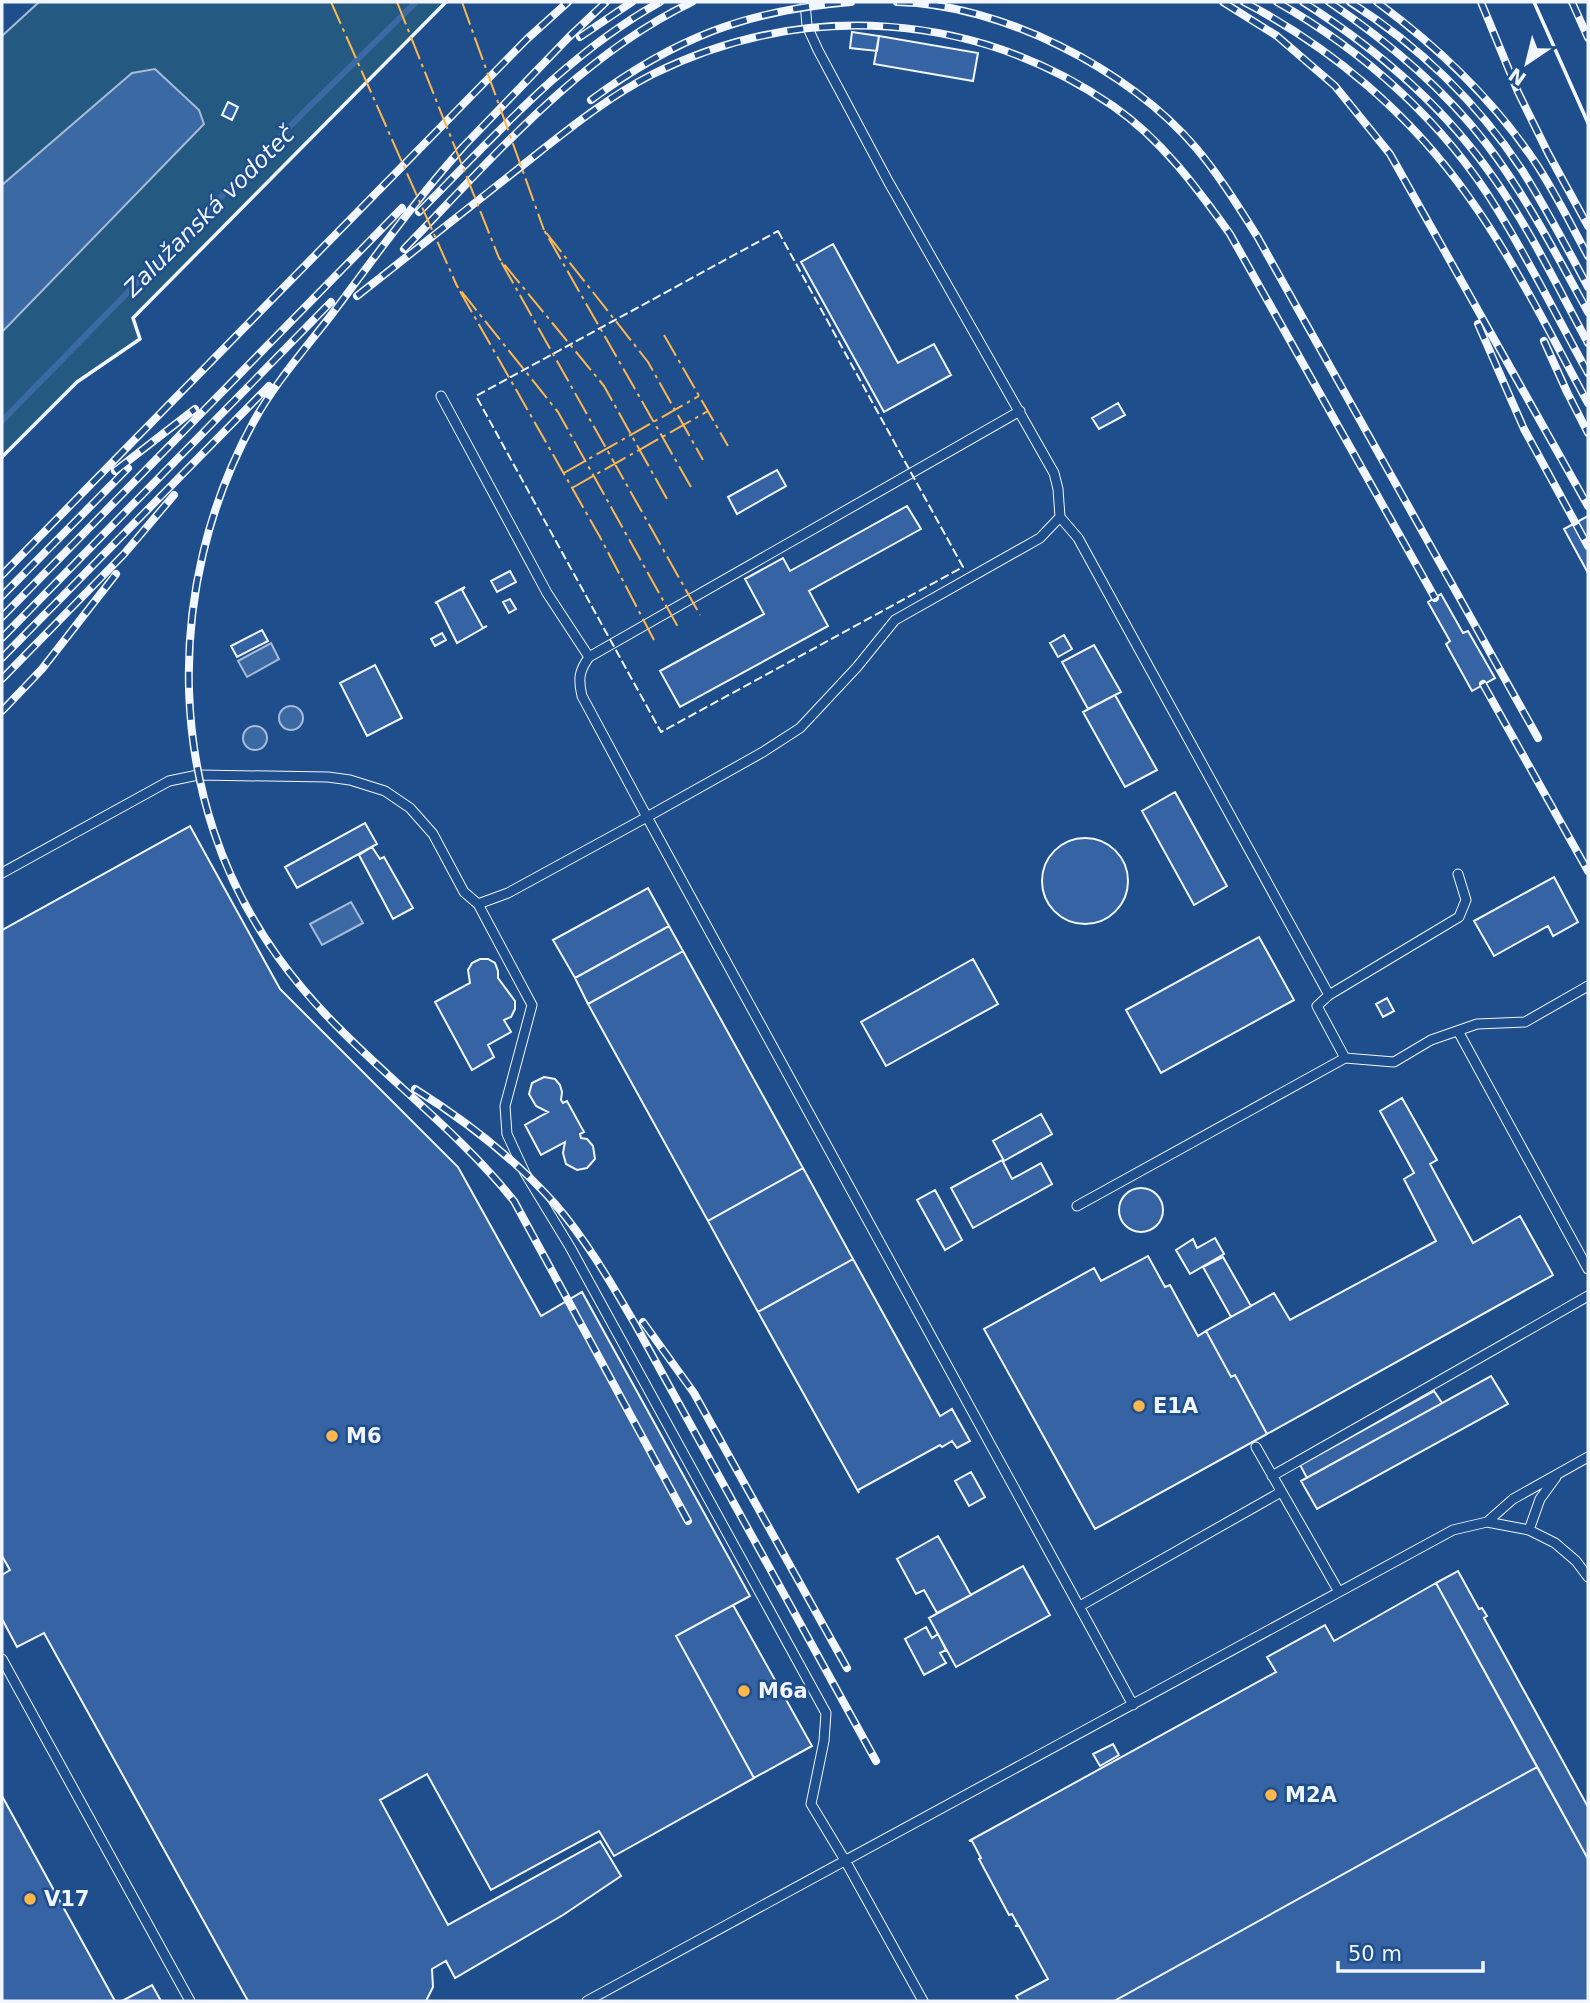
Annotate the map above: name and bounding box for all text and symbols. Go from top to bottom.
north arrow [1492,28,1562,98]
text: N [1504,63,1530,90]
water label: Zalužanská vodoteč [118,119,301,302]
place label: E1A [1153,1394,1199,1418]
marker: E1A [1131,1398,1147,1414]
place label: M6 [346,1424,382,1448]
marker: M6 [324,1428,340,1444]
place label: M6a [758,1679,808,1703]
marker: M6a [736,1683,752,1699]
place label: M2A [1285,1783,1338,1807]
marker: M2A [1263,1787,1279,1803]
place label: V17 [44,1887,89,1911]
marker: V17 [22,1891,38,1907]
scale bar [1338,1930,1483,1974]
text: 50 m [1348,1942,1402,1966]

